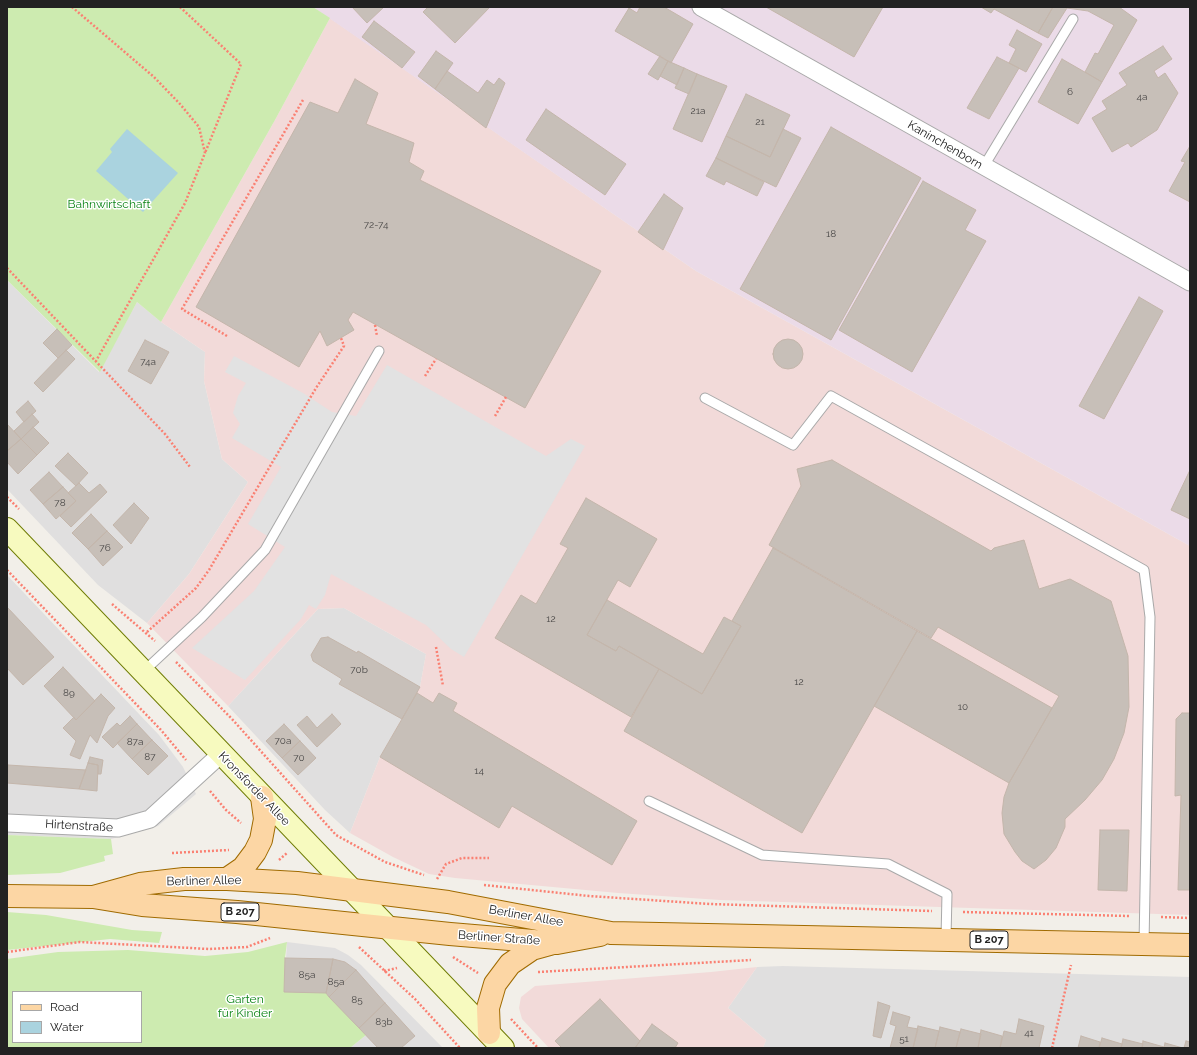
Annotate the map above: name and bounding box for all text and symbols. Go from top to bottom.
house number: 6 [1067,86,1073,98]
house number: 4a [1137,91,1147,103]
house number: 21a [691,105,705,117]
house number: 21 [755,116,765,128]
street label: Kaninchenborn [905,118,985,172]
park label: Bahnwirtschaft [68,197,150,211]
house number: 72-74 [364,219,388,231]
house number: 18 [826,228,836,240]
house number: 74a [140,356,156,368]
house number: 78 [54,497,66,509]
house number: 76 [99,542,111,554]
house number: 12 [546,613,556,625]
house number: 70b [350,664,368,676]
house number: 12 [794,676,804,688]
house number: 89 [63,687,75,699]
house number: 10 [958,701,968,713]
house number: 70a [275,735,291,747]
house number: 87a [127,736,143,748]
street label: Kronsforder Allee [215,749,293,829]
house number: 87 [144,751,156,763]
house number: 70 [293,752,305,764]
house number: 14 [474,765,484,777]
street label: Hirtenstraße [45,817,113,835]
street label: Berliner Allee [166,873,242,889]
street label: Berliner Allee [488,902,564,930]
road number: B 207 [221,903,259,921]
street label: Berliner Straße [458,928,540,948]
road number: B 207 [970,931,1008,949]
house number: 85a [299,969,315,981]
house number: 85a [328,976,344,988]
legend [12,991,142,1043]
park label: Garten für Kinder [218,992,272,1020]
house number: 85 [351,994,363,1006]
text: Road [50,1000,79,1014]
house number: 83b [375,1016,393,1028]
text: Water [50,1020,84,1034]
house number: 41 [1024,1027,1034,1039]
house number: 51 [899,1033,909,1045]

